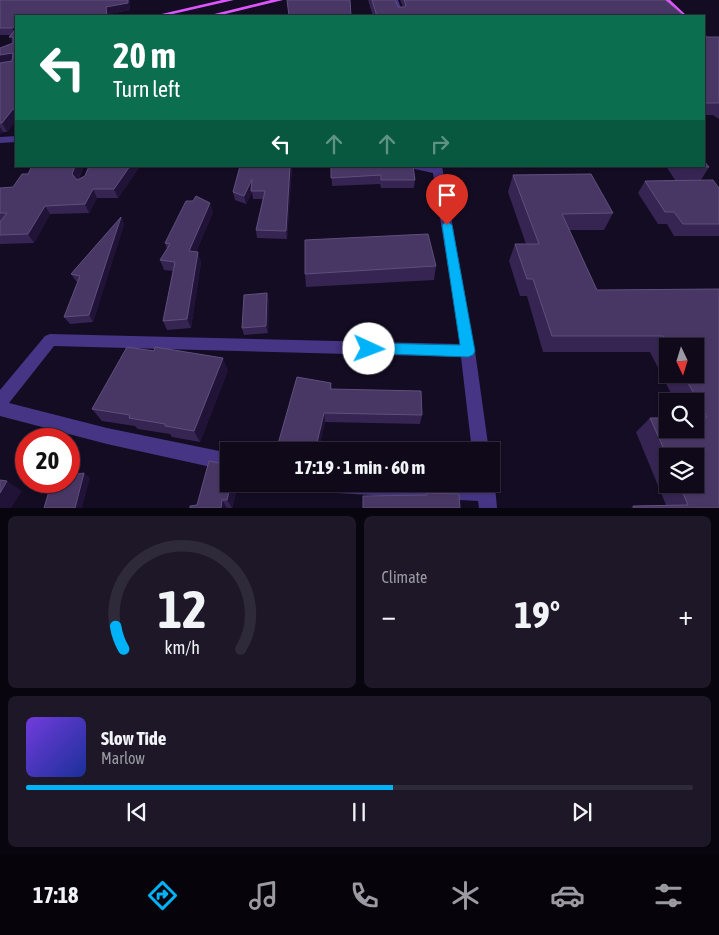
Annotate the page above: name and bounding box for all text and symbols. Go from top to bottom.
icon: left [30,35,95,100]
text: 20 m [113,35,176,75]
text: Turn left [113,76,180,102]
icon: left [267,130,295,158]
icon: ahead [320,130,348,158]
icon: ahead [373,130,401,158]
icon: right [426,130,454,158]
pin [426,174,468,225]
icon: arrive [433,181,461,209]
position arrow [342,322,394,374]
north arrow [659,338,704,382]
map controls [659,338,704,493]
button: search [659,393,704,438]
speed limit sign: 20 [15,428,80,493]
button: layers [659,448,704,493]
text: 17:19 · 1 min · 60 m [295,456,425,478]
text: Climate [382,568,427,586]
text: 12 [157,579,206,639]
text: 19° [514,593,560,636]
text: − [382,599,396,631]
text: + [678,599,693,631]
text: km/h [164,637,199,658]
text: Slow Tide [101,727,166,749]
text: Marlow [101,749,145,767]
icon: previous [123,798,151,826]
icon: pause [345,798,373,826]
icon: next [568,798,596,826]
icon: directions [145,878,180,913]
icon: music [246,878,281,913]
icon: phone [347,878,382,913]
icon: climate [448,878,483,913]
icon: car [550,878,585,913]
icon: filters [651,878,686,913]
text: 17:18 [33,882,78,908]

